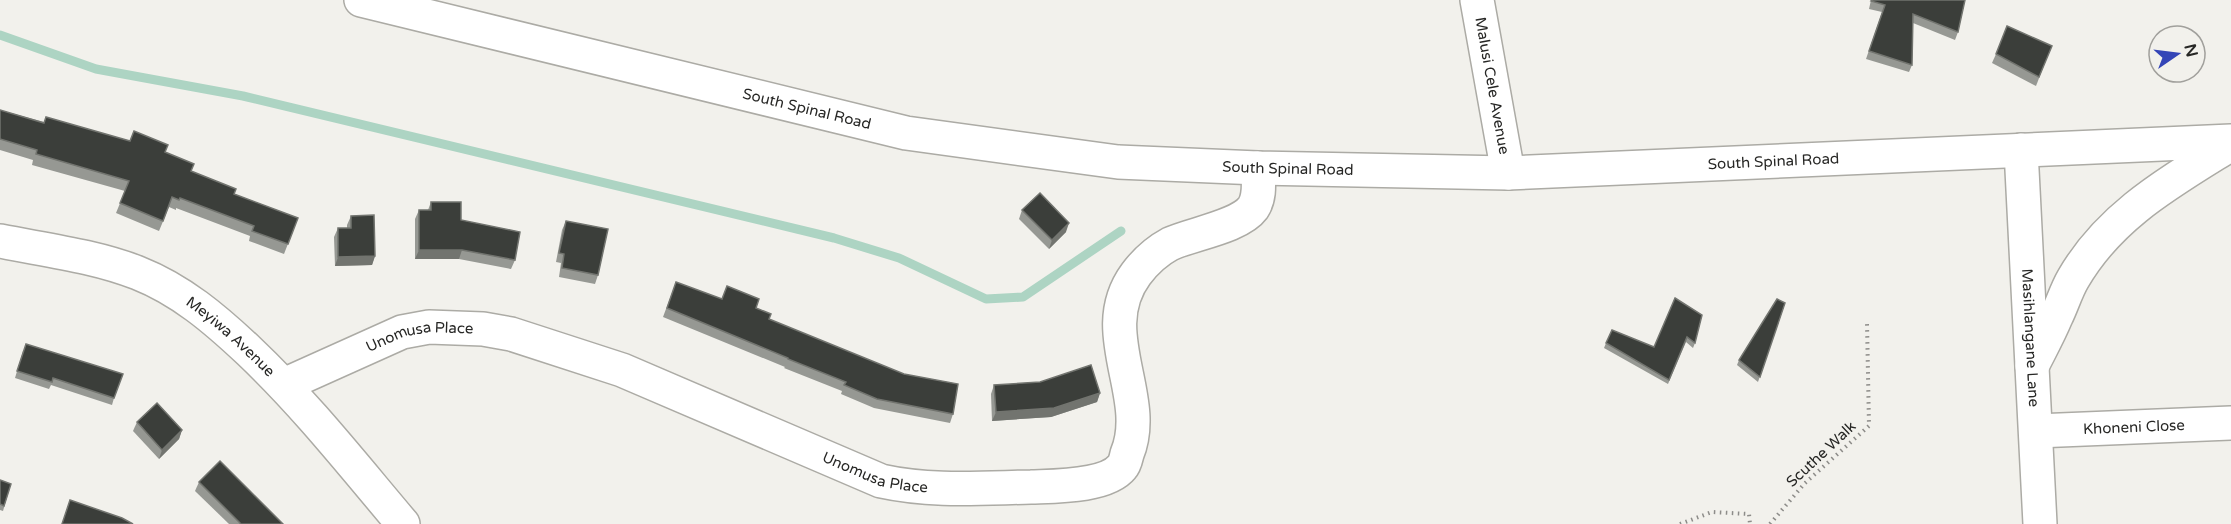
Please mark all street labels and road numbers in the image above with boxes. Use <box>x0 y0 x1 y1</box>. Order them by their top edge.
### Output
street label: Malusi Cele Avenue <box>1471 16 1513 156</box>
street label: South Spinal Road <box>741 84 873 133</box>
street label: South Spinal Road <box>1707 149 1840 173</box>
street label: South Spinal Road <box>1222 157 1354 179</box>
street label: Masihlangane Lane <box>2018 268 2043 407</box>
street label: Meyiwa Avenue <box>183 293 279 380</box>
street label: Unomusa Place <box>363 318 474 356</box>
street label: Khoneni Close <box>2083 416 2185 438</box>
street label: Scuthe Walk <box>1782 417 1860 491</box>
street label: Unomusa Place <box>820 448 929 496</box>

